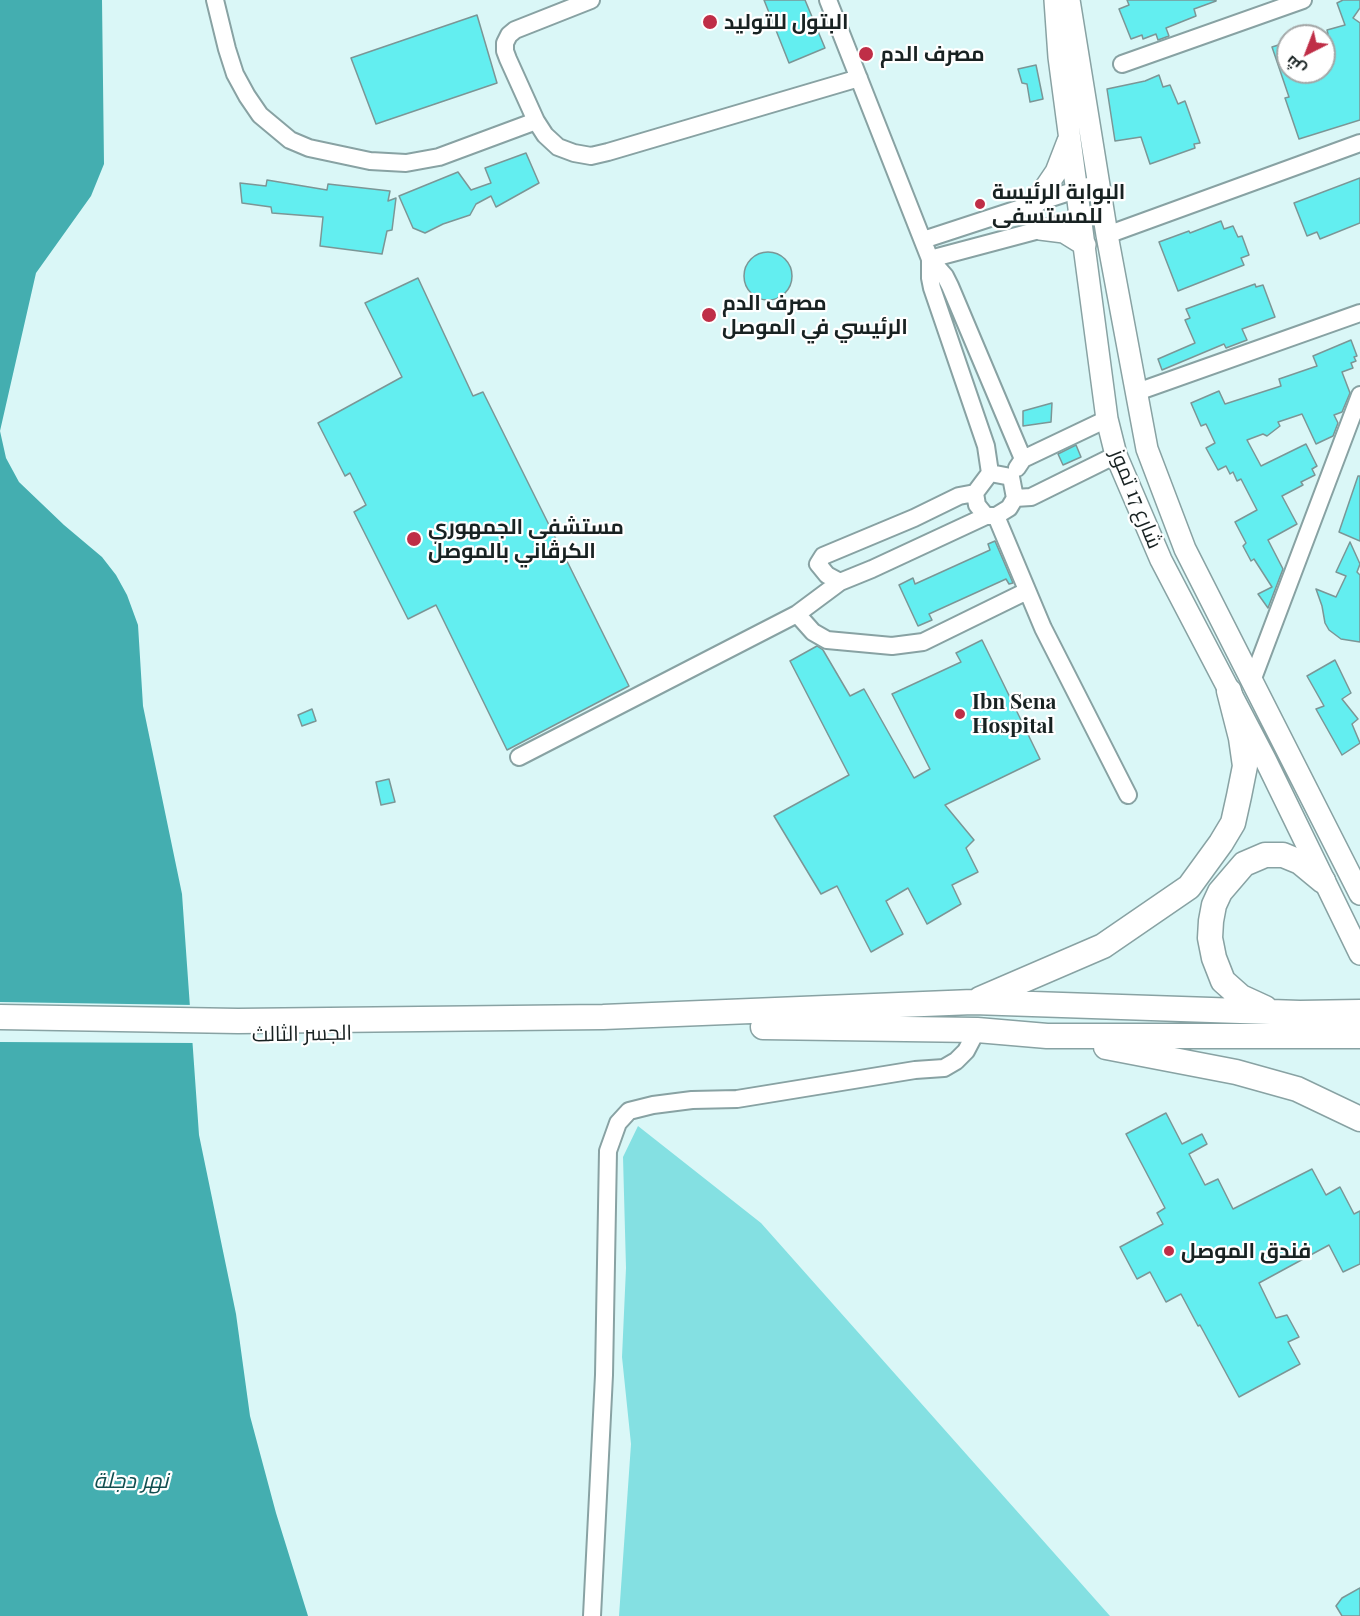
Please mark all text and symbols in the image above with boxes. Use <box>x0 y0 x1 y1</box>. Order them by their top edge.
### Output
place label: البتول للتوليد <box>724 9 849 35</box>
marker: البتول للتوليد <box>701 13 719 31</box>
north arrow <box>1276 24 1336 84</box>
place label: مصرف الدم <box>880 41 985 67</box>
marker: مصرف الدم <box>857 45 875 63</box>
text: ش <box>1280 52 1310 81</box>
place label: البوابة الرئيسة للمستسفى <box>992 179 1125 229</box>
marker: البوابة الرئيسة للمستسفى <box>973 197 987 211</box>
place label: مصرف الدم الرئيسي في الموصل <box>722 290 908 340</box>
marker: مصرف الدم الرئيسي في الموصل <box>700 306 718 324</box>
street label: شارع 17 تموز <box>1105 446 1167 552</box>
place label: مستشفى الجمهوري الكرڤاني بالموصل <box>428 514 624 564</box>
marker: مستشفى الجمهوري الكرڤاني بالموصل <box>405 530 423 548</box>
place label: Ibn Sena Hospital <box>972 689 1056 739</box>
marker: Ibn Sena Hospital <box>953 707 967 721</box>
street label: الجسر الثالث <box>252 1021 352 1047</box>
place label: فندق الموصل <box>1181 1238 1311 1264</box>
marker: فندق الموصل <box>1162 1244 1176 1258</box>
water label: نهر دجلة <box>94 1468 168 1494</box>

